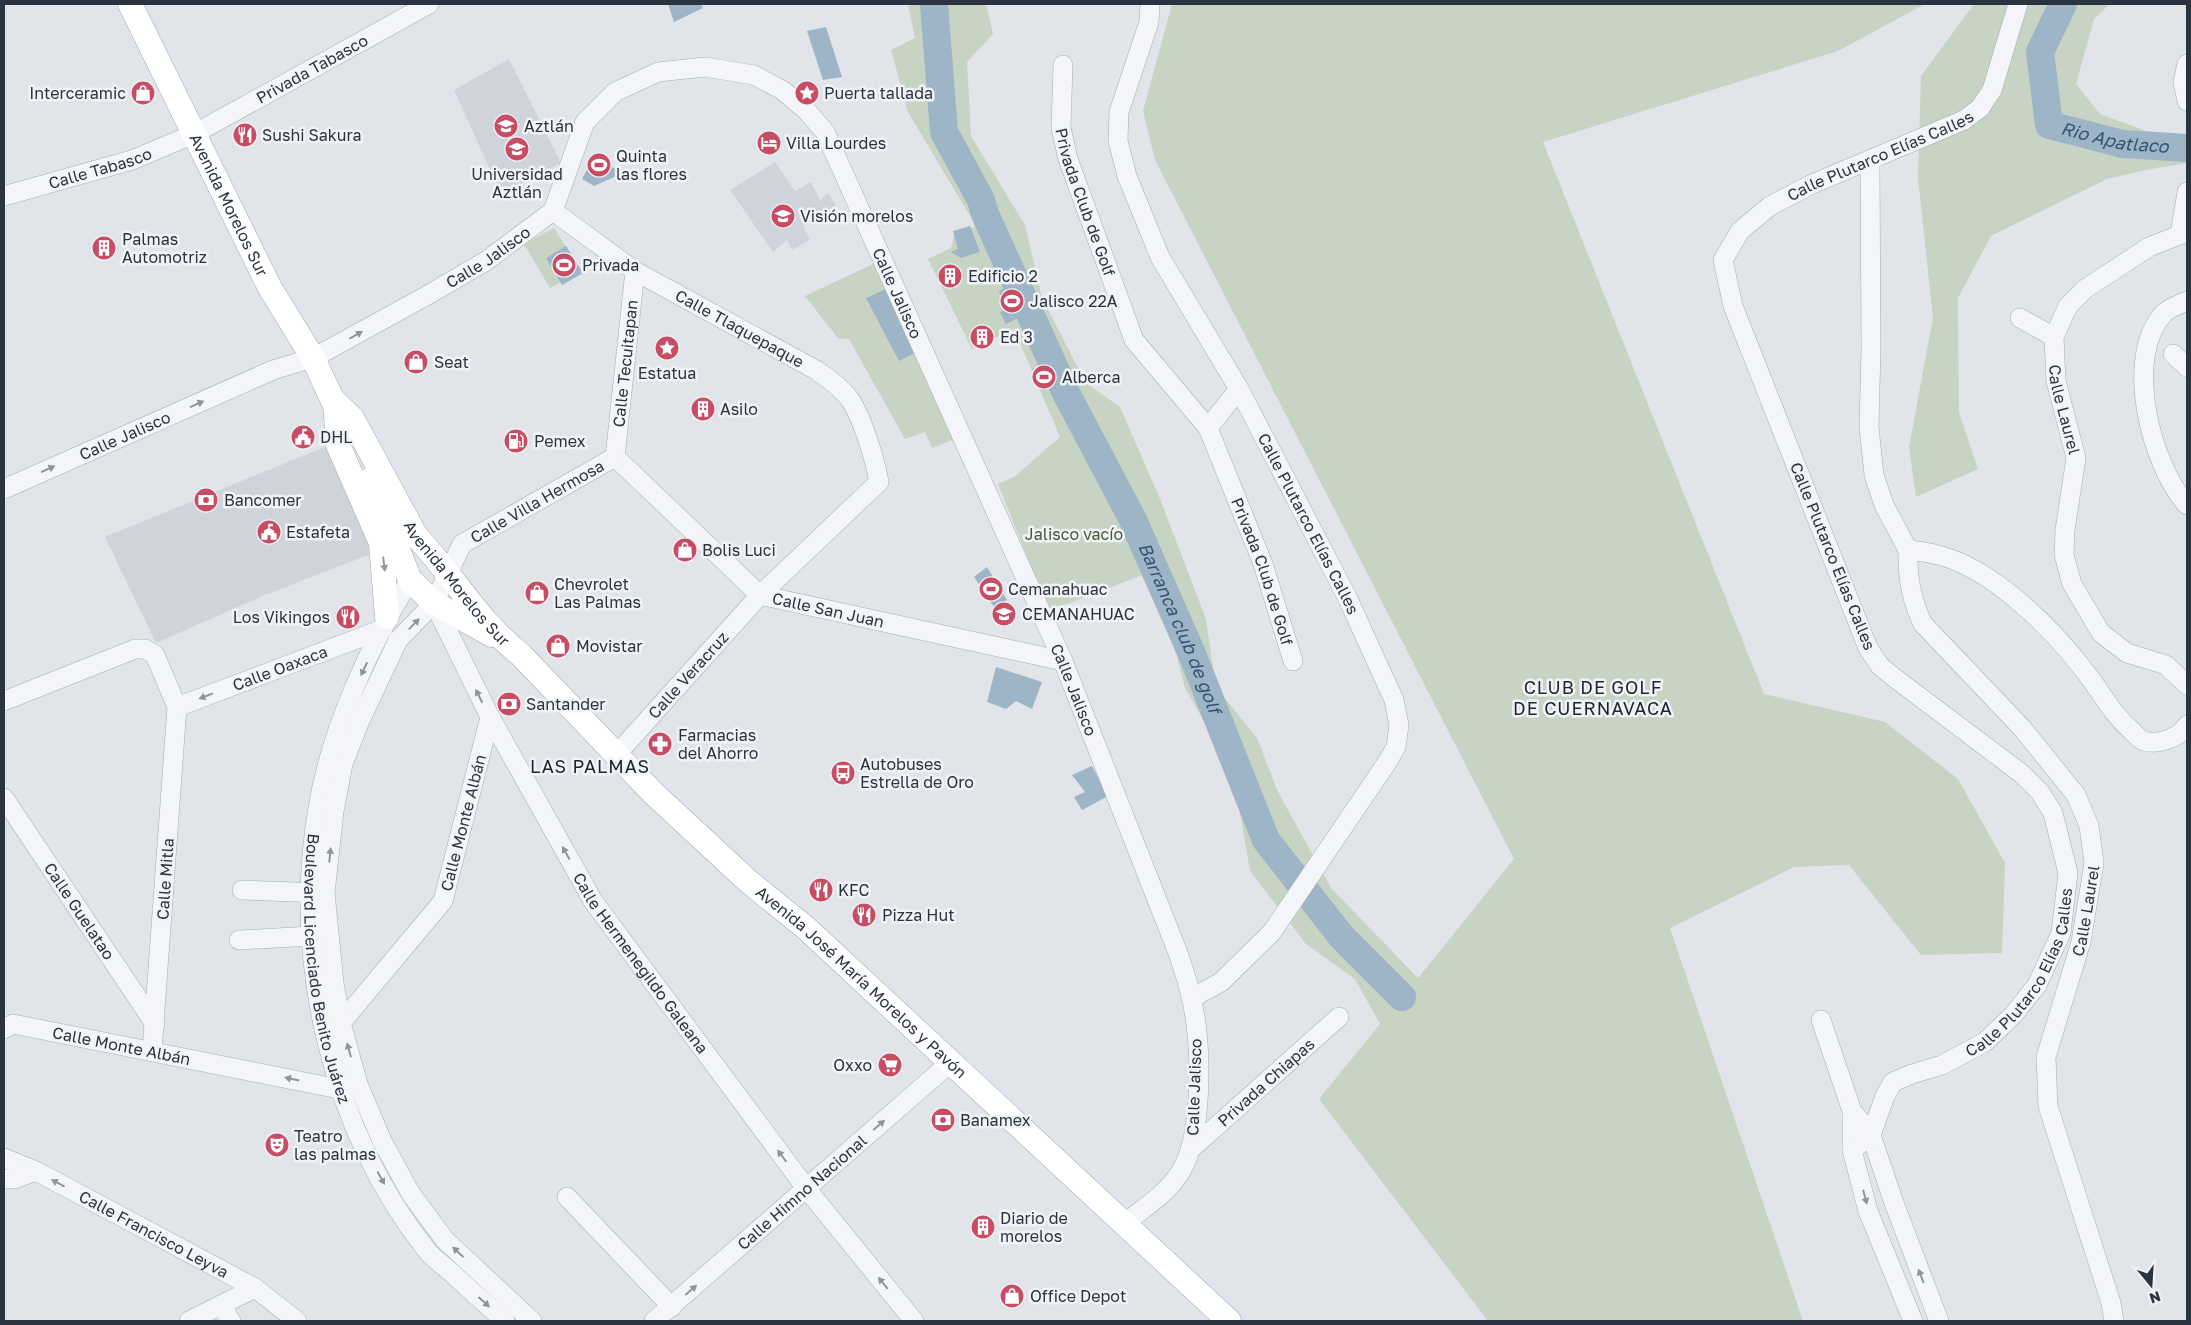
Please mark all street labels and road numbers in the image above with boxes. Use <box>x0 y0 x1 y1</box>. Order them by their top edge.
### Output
street label: Privada Tabasco <box>253 30 371 108</box>
street label: Calle Plutarco Elías Calles <box>1784 106 1977 205</box>
street label: Privada Club de Golf <box>1051 126 1120 279</box>
street label: Avenida Morelos Sur <box>185 130 273 280</box>
street label: Calle Tabasco <box>46 143 155 193</box>
street label: Calle Jalisco <box>442 222 534 292</box>
street label: Calle Jalisco <box>868 245 927 342</box>
street label: Calle Tlaquepaque <box>672 285 808 372</box>
street label: Calle Tecuitapan <box>608 299 642 428</box>
street label: Calle Laurel <box>2045 364 2085 457</box>
street label: Calle Jalisco <box>76 407 173 464</box>
street label: Calle Plutarco Elías Calles <box>1254 430 1364 617</box>
street label: Calle Villa Hermosa <box>467 455 607 547</box>
street label: Calle Plutarco Elías Calles <box>1786 459 1880 653</box>
street label: Privada Club de Golf <box>1227 494 1298 648</box>
street label: Avenida Morelos Sur <box>400 517 514 650</box>
street label: Calle San Juan <box>770 588 886 632</box>
street label: Calle Veracruz <box>644 627 732 723</box>
street label: Calle Jalisco <box>1046 640 1101 739</box>
street label: Calle Oaxaca <box>230 641 330 695</box>
street label: Calle Monte Albán <box>436 752 490 893</box>
street label: Boulevard Licenciado Benito Juárez <box>300 832 355 1106</box>
street label: Calle Mitla <box>152 837 178 921</box>
street label: Calle Guelatao <box>40 859 119 963</box>
street label: Calle Laurel <box>2067 864 2103 959</box>
street label: Calle Hermenegildo Galeana <box>569 869 713 1058</box>
street label: Avenida José María Morelos y Pavón <box>752 882 971 1082</box>
street label: Calle Plutarco Elías Calles <box>1962 887 2076 1061</box>
street label: Calle Monte Albán <box>51 1022 192 1069</box>
street label: Privada Chiapas <box>1213 1034 1318 1130</box>
street label: Calle Jalisco <box>1182 1038 1206 1136</box>
street label: Calle Himno Nacional <box>733 1130 871 1254</box>
street label: Calle Francisco Leyva <box>76 1186 232 1282</box>

